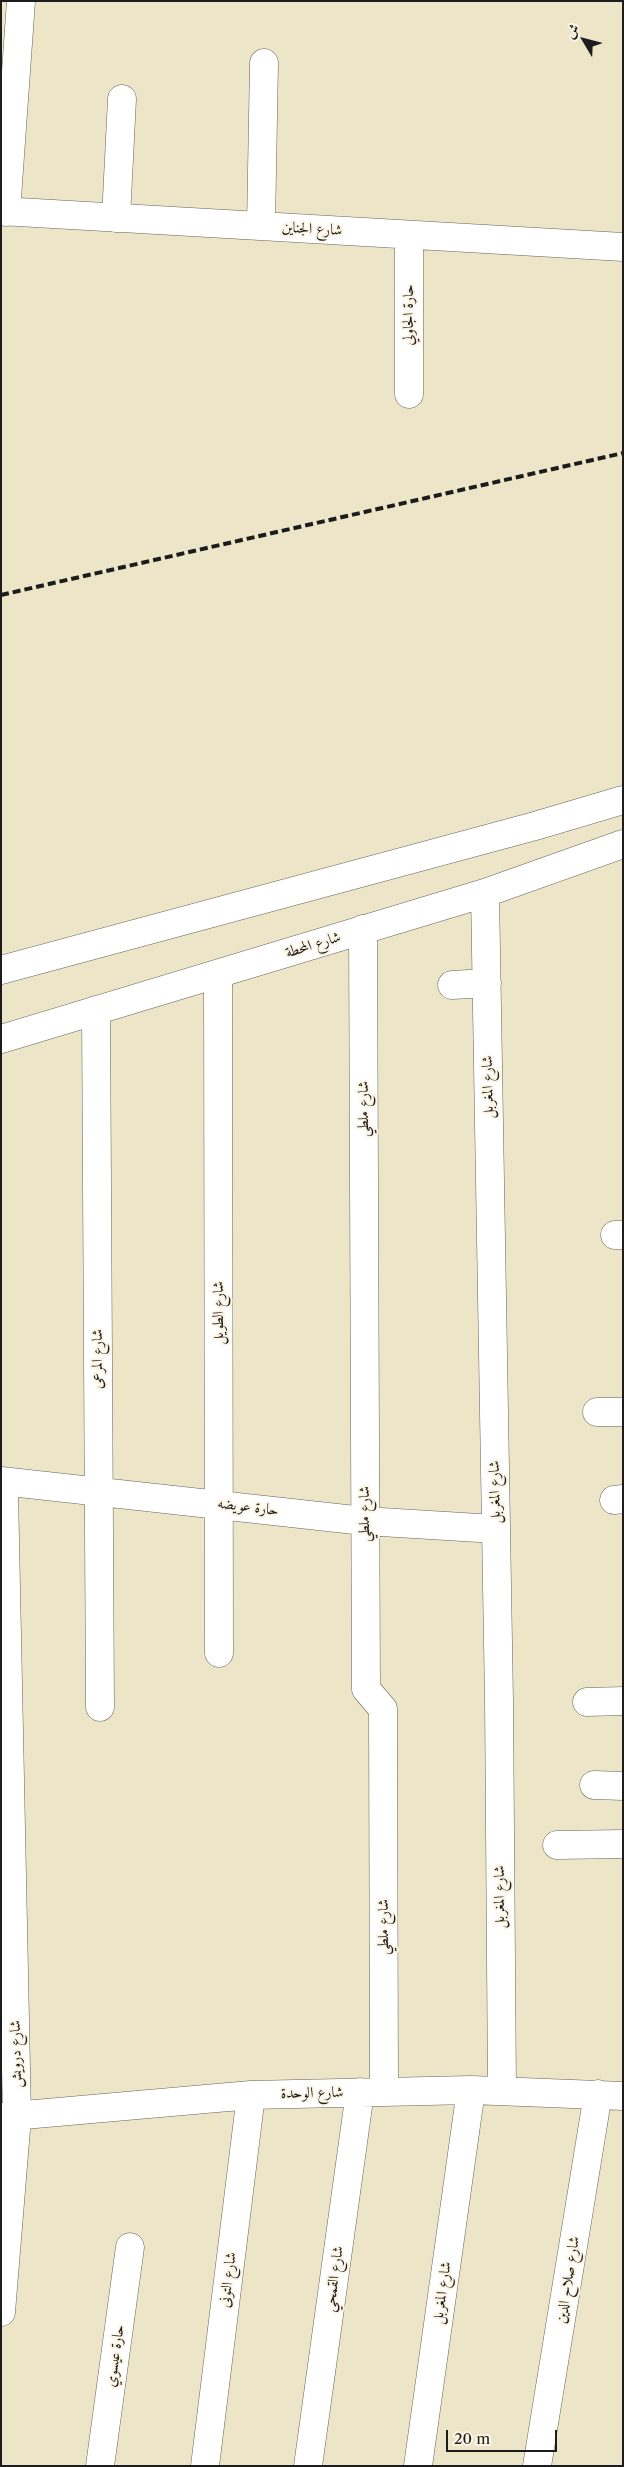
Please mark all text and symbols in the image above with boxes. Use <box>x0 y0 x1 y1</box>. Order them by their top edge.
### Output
north arrow <box>559 15 609 65</box>
text: ش <box>561 20 583 42</box>
street label: شارع الجناين <box>281 218 343 240</box>
street label: حارة الجاولي <box>400 285 418 345</box>
street label: شارع المحطة <box>283 928 343 962</box>
street label: شارع المغربل <box>478 1055 498 1119</box>
street label: شارع ملطي <box>355 1081 373 1137</box>
street label: شارع الطويل <box>210 1281 228 1345</box>
street label: شارع المرعى <box>89 1329 107 1389</box>
street label: شارع المغربل <box>485 1460 505 1524</box>
street label: شارع ملطي <box>356 1486 374 1542</box>
street label: حارة عويضه <box>216 1494 280 1520</box>
street label: شارع المغربل <box>491 1865 509 1929</box>
street label: شارع ملطي <box>375 1899 393 1955</box>
street label: شارع درويش <box>6 2020 26 2088</box>
street label: شارع الوحدة <box>280 2083 344 2103</box>
street label: شارع صلاح الدين <box>552 2235 584 2325</box>
street label: شارع القمحي <box>320 2245 348 2313</box>
street label: شارع التونى <box>216 2251 240 2309</box>
street label: شارع المغربل <box>429 2261 455 2325</box>
street label: حارة عيسوي <box>102 2324 128 2388</box>
scale bar <box>449 2420 560 2452</box>
text: 20 m <box>454 2429 490 2448</box>

